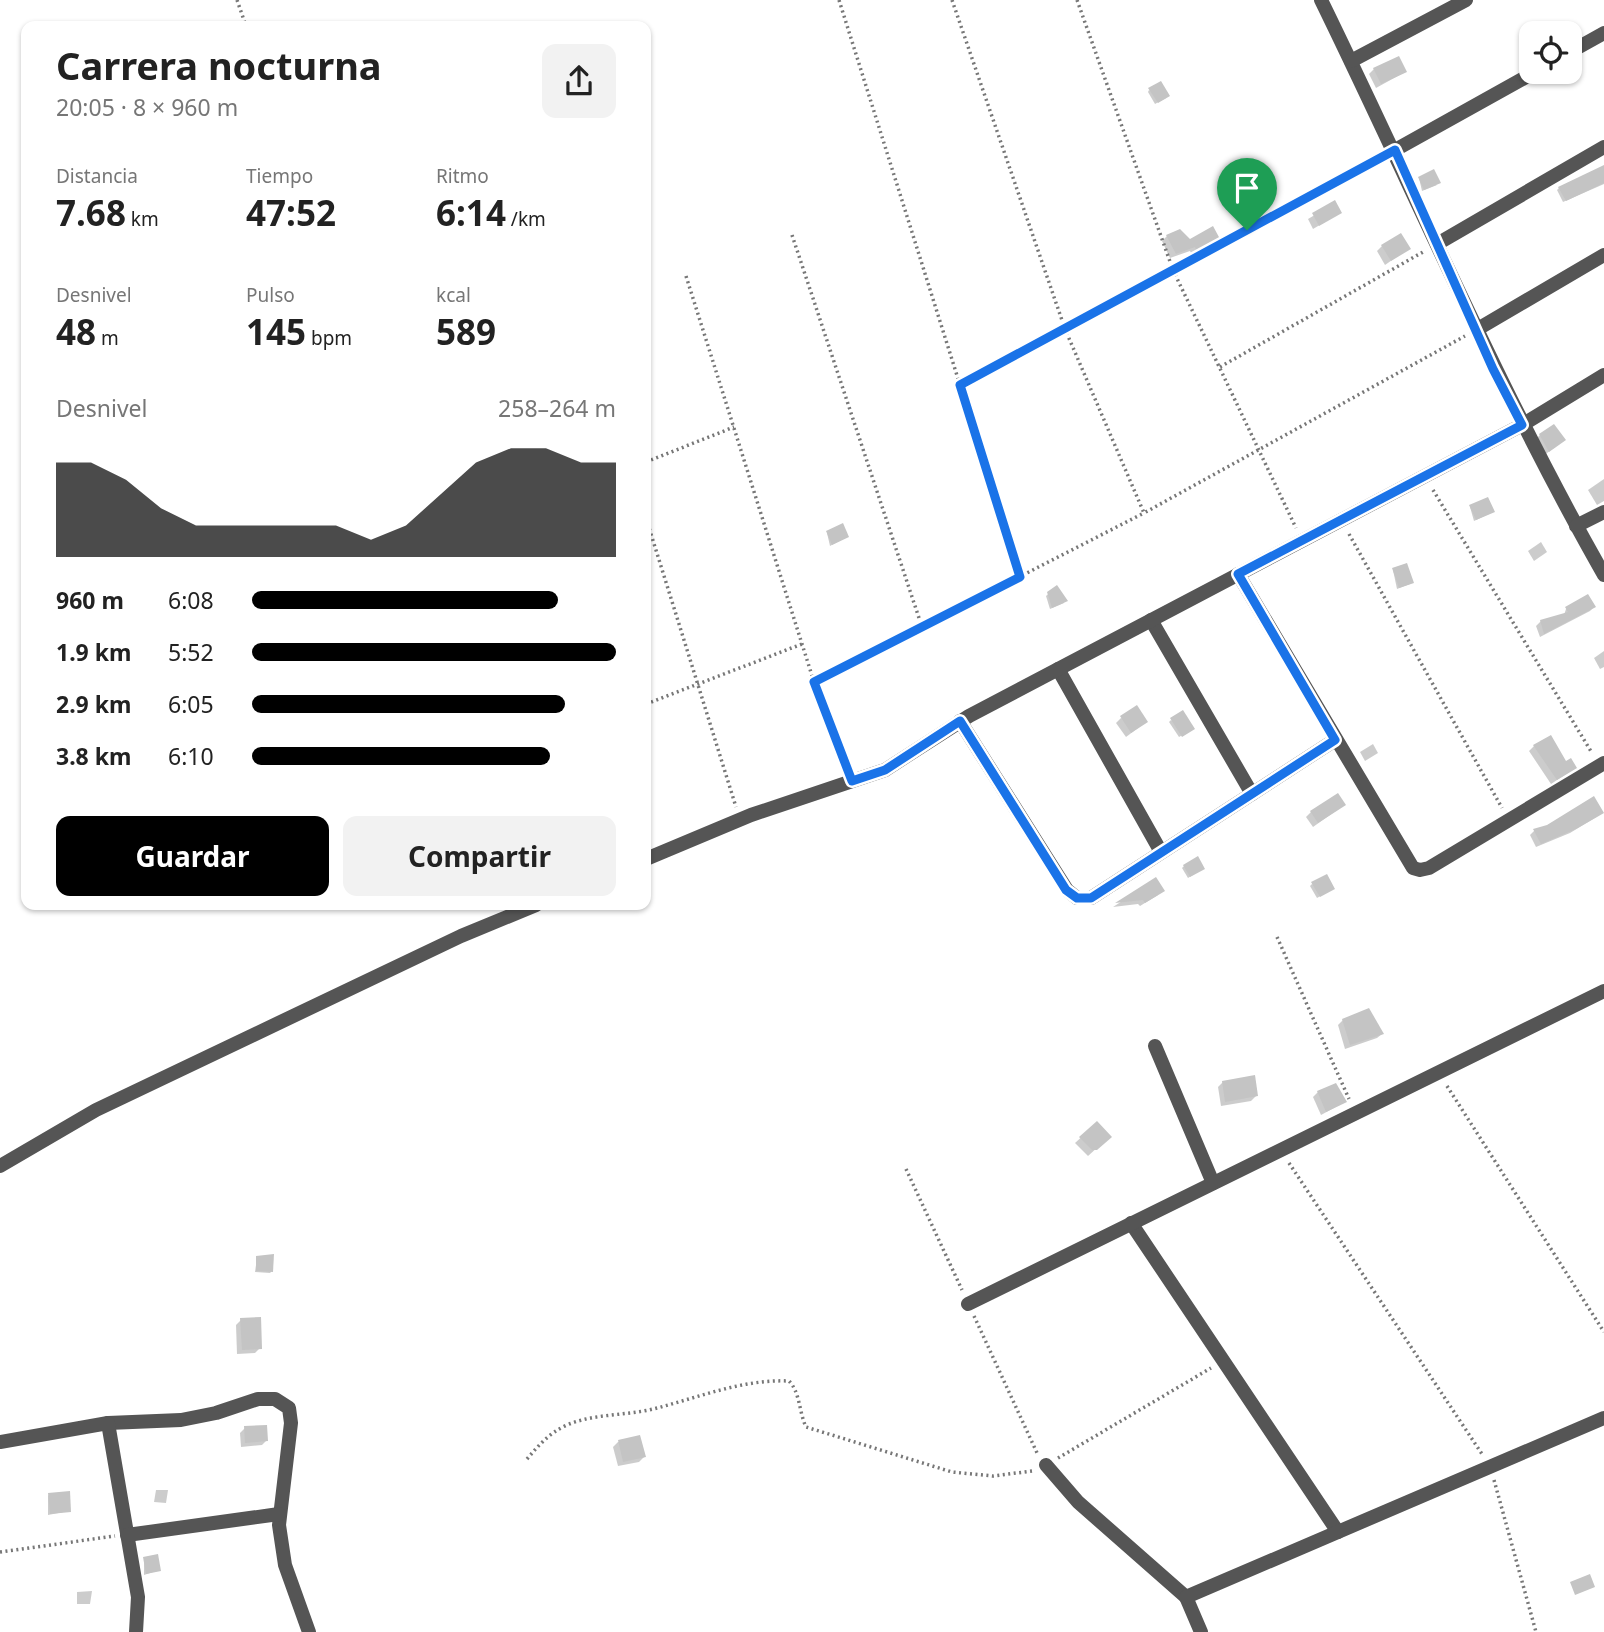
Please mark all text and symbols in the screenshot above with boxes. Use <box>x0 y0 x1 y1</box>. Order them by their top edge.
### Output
map controls <box>1519 21 1582 84</box>
button: locate <box>1519 21 1582 84</box>
text: Carrera nocturna <box>56 39 382 91</box>
button: share <box>542 44 616 118</box>
text: 20:05 · 8 × 960 m <box>56 91 238 123</box>
pin <box>1217 158 1277 230</box>
text: Distancia <box>56 163 138 189</box>
text: Tiempo <box>246 163 313 189</box>
text: Ritmo <box>436 163 489 189</box>
icon: arrive <box>1228 169 1266 207</box>
text: 7.68 <box>56 189 126 236</box>
text: 47:52 <box>246 189 336 236</box>
text: 6:14 <box>436 189 506 236</box>
text: km <box>126 206 159 232</box>
text: /km <box>506 206 546 232</box>
text: Desnivel <box>56 282 132 308</box>
text: Pulso <box>246 282 295 308</box>
text: kcal <box>436 282 471 308</box>
text: 48 <box>56 308 96 355</box>
text: 145 <box>246 308 306 355</box>
text: 589 <box>436 308 496 355</box>
text: m <box>96 325 119 351</box>
text: bpm <box>306 325 352 351</box>
text: Desnivel <box>56 392 148 424</box>
text: 258–264 m <box>498 392 616 424</box>
text: 960 m <box>56 584 124 616</box>
text: 6:08 <box>168 584 214 616</box>
text: 1.9 km <box>56 636 131 668</box>
text: 5:52 <box>168 636 214 668</box>
text: 2.9 km <box>56 688 131 720</box>
text: 6:05 <box>168 688 214 720</box>
text: 3.8 km <box>56 740 131 772</box>
text: 6:10 <box>168 740 214 772</box>
button: Guardar <box>56 816 329 896</box>
button: Compartir <box>343 816 616 896</box>

